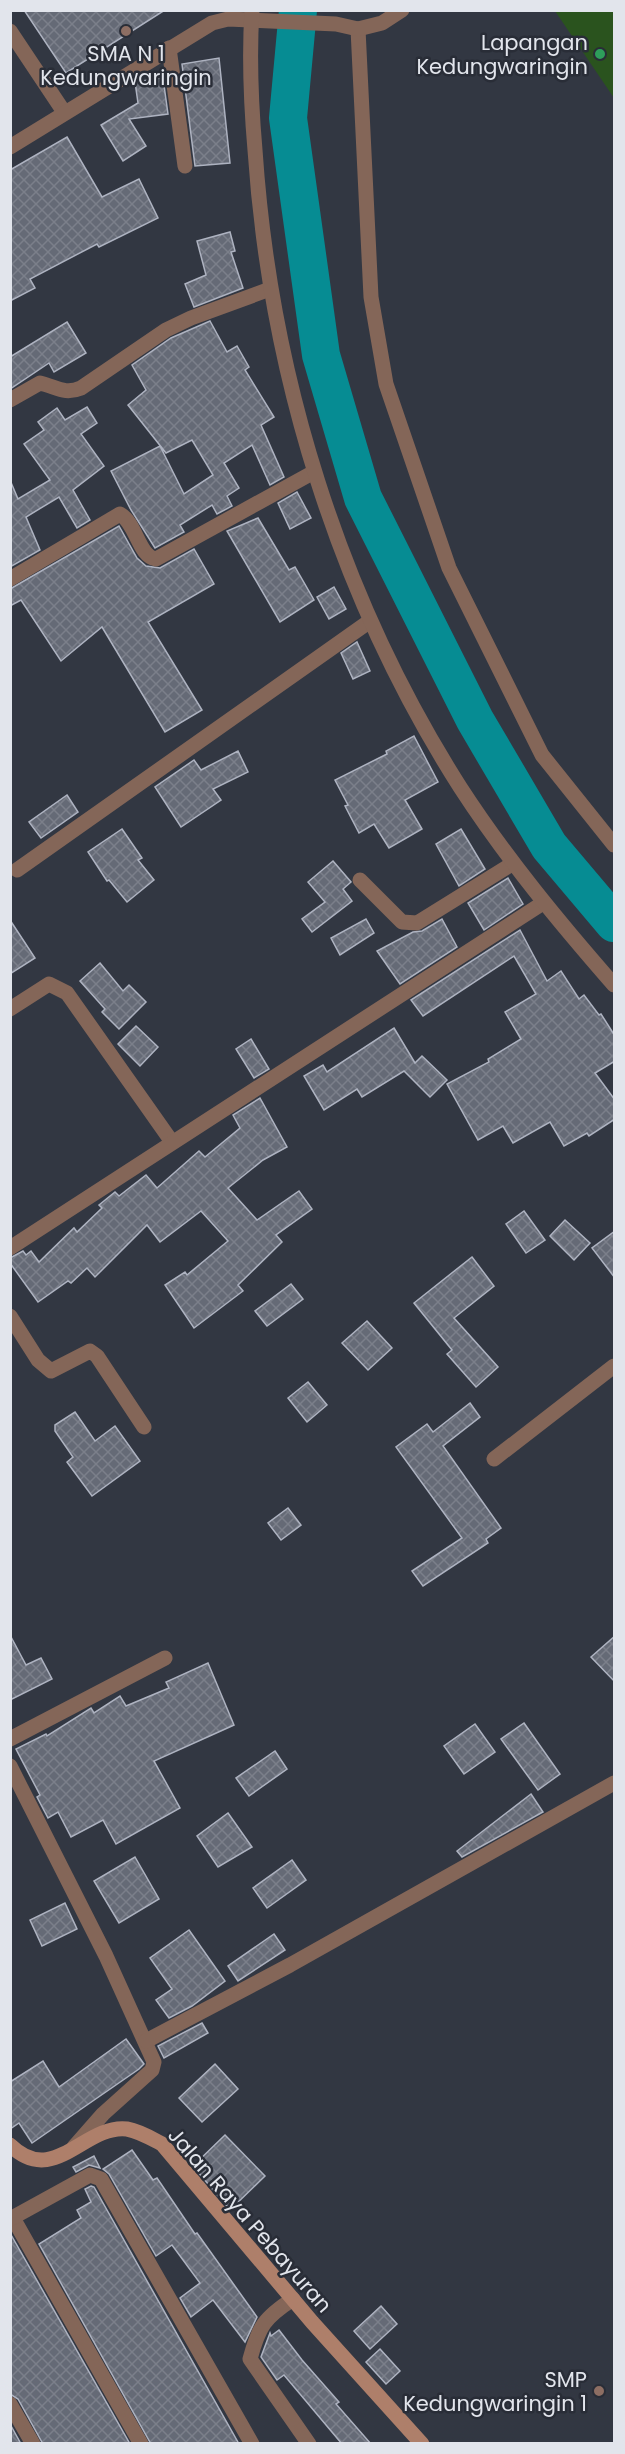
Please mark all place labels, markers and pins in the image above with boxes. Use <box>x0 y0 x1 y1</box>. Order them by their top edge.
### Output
marker: SMA N 1 Kedungwaringin <box>119 24 133 38</box>
place label: Lapangan Kedungwaringin <box>416 28 588 81</box>
place label: SMA N 1 Kedungwaringin <box>40 39 212 92</box>
marker: Lapangan Kedungwaringin <box>593 47 607 61</box>
place label: SMP Kedungwaringin 1 <box>403 2365 587 2418</box>
marker: SMP Kedungwaringin 1 <box>592 2384 606 2398</box>

